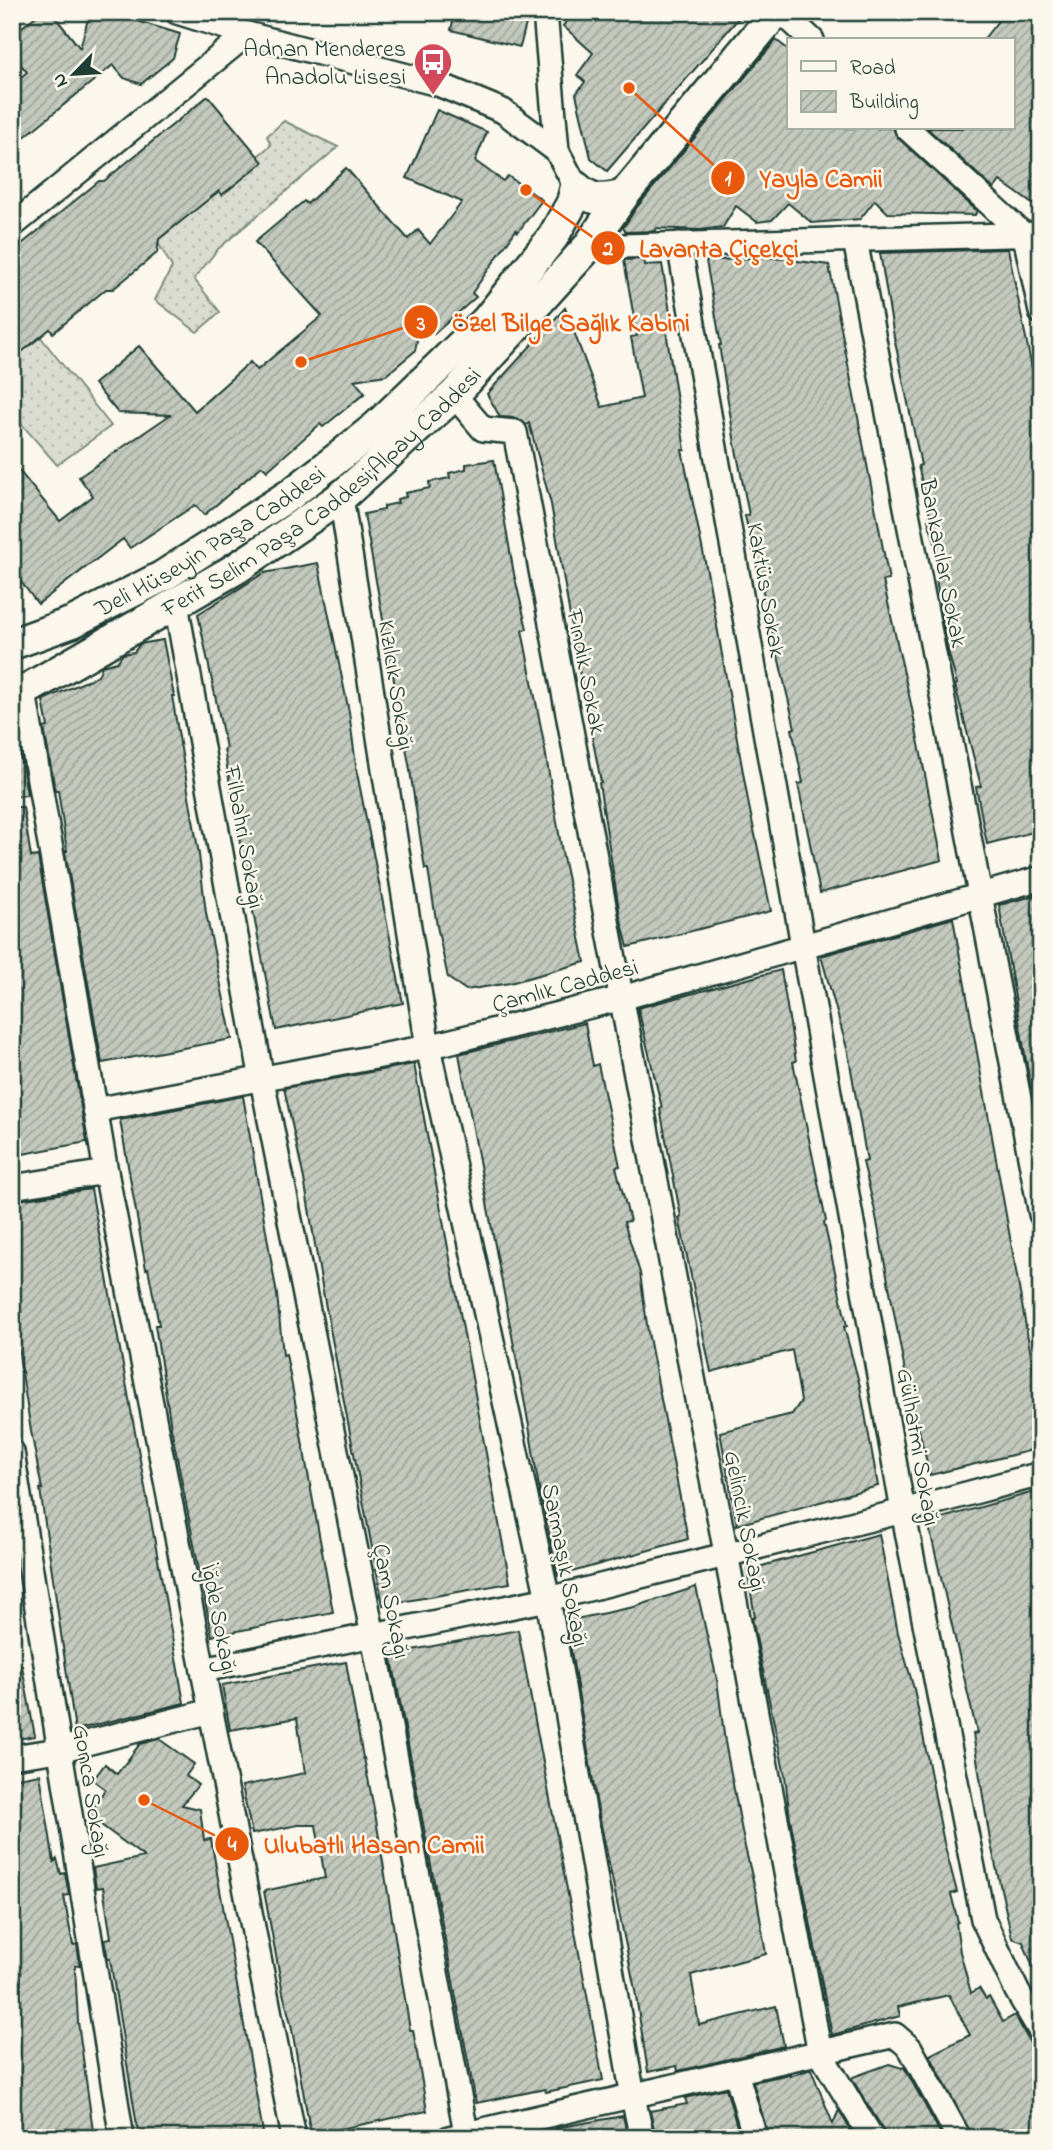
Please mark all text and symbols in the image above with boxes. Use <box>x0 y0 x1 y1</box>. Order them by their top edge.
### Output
place label: Adnan Menderes Anadolu Lisesi <box>243 33 406 96</box>
north arrow <box>38 38 108 108</box>
legend <box>787 38 1014 130</box>
bus stop icon: Adnan Menderes Anadolu Lisesi <box>412 41 454 96</box>
text: Road <box>850 54 896 84</box>
text: N <box>46 68 76 92</box>
text: Building <box>849 88 919 120</box>
callout: Yayla Camii <box>710 154 896 201</box>
text: Yayla Camii <box>758 162 883 200</box>
text: 1 <box>725 165 732 195</box>
callout: Lavanta Çiçekçi <box>590 224 813 271</box>
text: Lavanta Çiçekçi <box>639 232 799 270</box>
text: 2 <box>602 235 614 265</box>
callout: Özel Bilge Sağlık Kabini <box>403 299 704 346</box>
text: Özel Bilge Sağlık Kabini <box>452 306 690 345</box>
text: 3 <box>416 310 426 340</box>
street label: Ferit Selim Paşa Caddesi;Alpay Caddesi <box>155 360 491 628</box>
street label: Deli Hüseyin Paşa Caddesi <box>89 458 334 628</box>
street label: Bankacılar Sokak <box>908 475 975 651</box>
street label: Kaktüs Sokak <box>735 520 794 661</box>
street label: Fındık Sokak <box>555 606 614 739</box>
street label: Kızılcık Sokağı <box>367 618 422 753</box>
street label: Filbahri Sokağı <box>213 762 272 912</box>
street label: Çamlık Caddesi <box>489 951 643 1024</box>
street label: Gülhatmi Sokağı <box>885 1366 948 1529</box>
street label: Gelincik Sokağı <box>713 1448 774 1595</box>
street label: Sarmaşık Sokağı <box>531 1481 597 1650</box>
street label: Çam Sokağı <box>361 1541 418 1662</box>
street label: İğde Sokağı <box>190 1561 245 1678</box>
street label: Gonca Sokağı <box>62 1722 117 1861</box>
callout: Ulubatlı Hasan Camii <box>214 1820 498 1867</box>
text: Ulubatlı Hasan Camii <box>263 1828 485 1866</box>
text: 4 <box>228 1831 237 1861</box>

